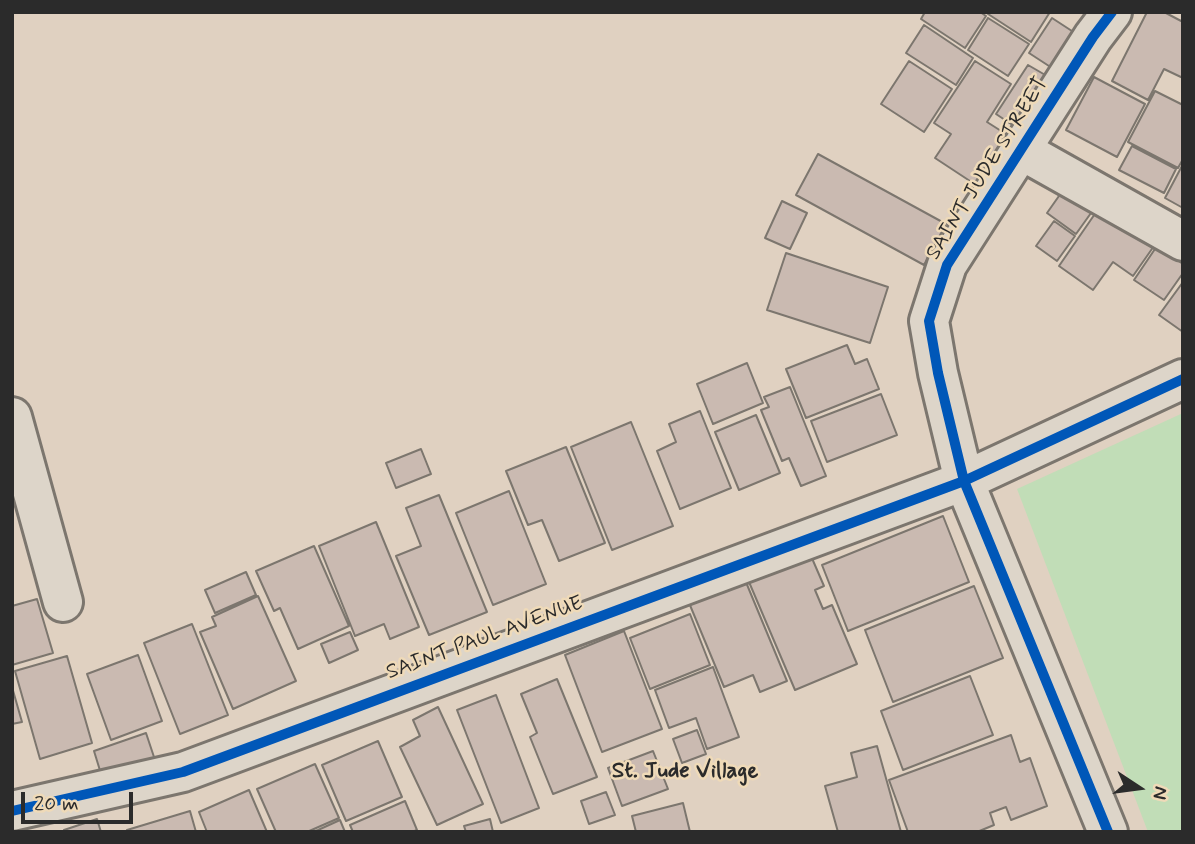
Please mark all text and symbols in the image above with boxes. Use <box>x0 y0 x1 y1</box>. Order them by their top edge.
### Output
street label: SAINT JUDE STREET <box>921 73 1055 265</box>
street label: SAINT PAUL AVENUE <box>383 592 587 686</box>
north arrow <box>1104 753 1174 823</box>
district label: St. Jude Village <box>612 758 758 786</box>
scale bar <box>24 778 136 822</box>
text: N <box>1146 784 1174 802</box>
text: 20 m <box>34 790 79 818</box>

